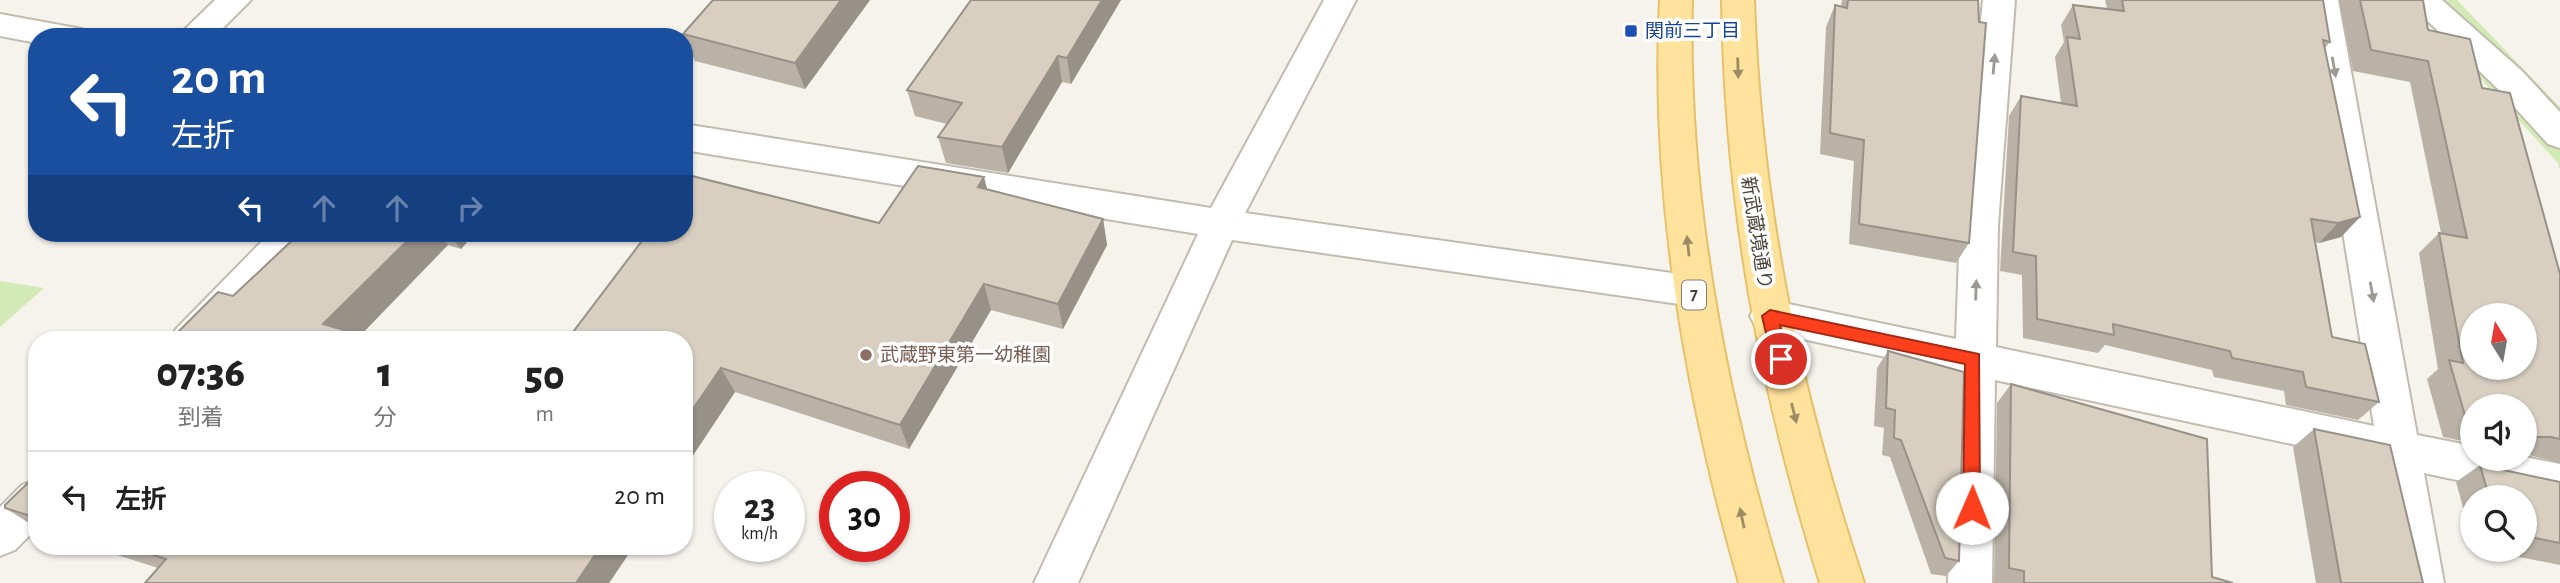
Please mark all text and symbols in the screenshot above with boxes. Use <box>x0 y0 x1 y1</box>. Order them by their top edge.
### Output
place label: 関前三丁目 <box>1645 20 1740 41</box>
marker: 関前三丁目 <box>1623 23 1639 39</box>
one-way arrow <box>1989 52 2000 74</box>
text: 20 m <box>171 54 267 103</box>
icon: left <box>56 56 147 147</box>
one-way arrow <box>2329 56 2340 78</box>
one-way arrow <box>1733 57 1744 79</box>
text: 左折 <box>171 120 235 152</box>
street label: 新武蔵境通り <box>1738 175 1776 291</box>
icon: left <box>232 189 270 227</box>
icon: ahead <box>305 189 343 227</box>
icon: ahead <box>378 189 416 227</box>
icon: right <box>451 189 489 227</box>
one-way arrow <box>1683 235 1694 257</box>
one-way arrow <box>1971 279 1982 301</box>
road number: 7 <box>1682 281 1706 310</box>
one-way arrow <box>2367 281 2378 303</box>
north arrow <box>2460 303 2538 380</box>
map controls <box>2460 303 2537 562</box>
pin <box>1751 329 1811 389</box>
icon: arrive <box>1762 340 1800 378</box>
place label: 武蔵野東第一幼稚園 <box>880 345 1051 365</box>
marker: 武蔵野東第一幼稚園 <box>858 347 874 363</box>
text: 07:36 <box>156 352 245 394</box>
text: 1 <box>377 352 393 394</box>
text: 50 <box>525 355 565 397</box>
button: sound <box>2460 394 2537 471</box>
one-way arrow <box>1789 402 1800 424</box>
text: m <box>535 403 554 426</box>
text: 到着 <box>178 407 224 430</box>
text: 分 <box>373 407 396 430</box>
speed limit sign: 30 <box>819 471 910 562</box>
position arrow <box>1935 471 2009 545</box>
icon: left <box>56 478 94 516</box>
text: 20 m <box>614 483 665 509</box>
button: search <box>2460 485 2537 562</box>
text: 左折 <box>115 487 167 513</box>
text: 23 <box>744 490 775 525</box>
one-way arrow <box>1736 507 1747 529</box>
text: km/h <box>741 525 778 543</box>

